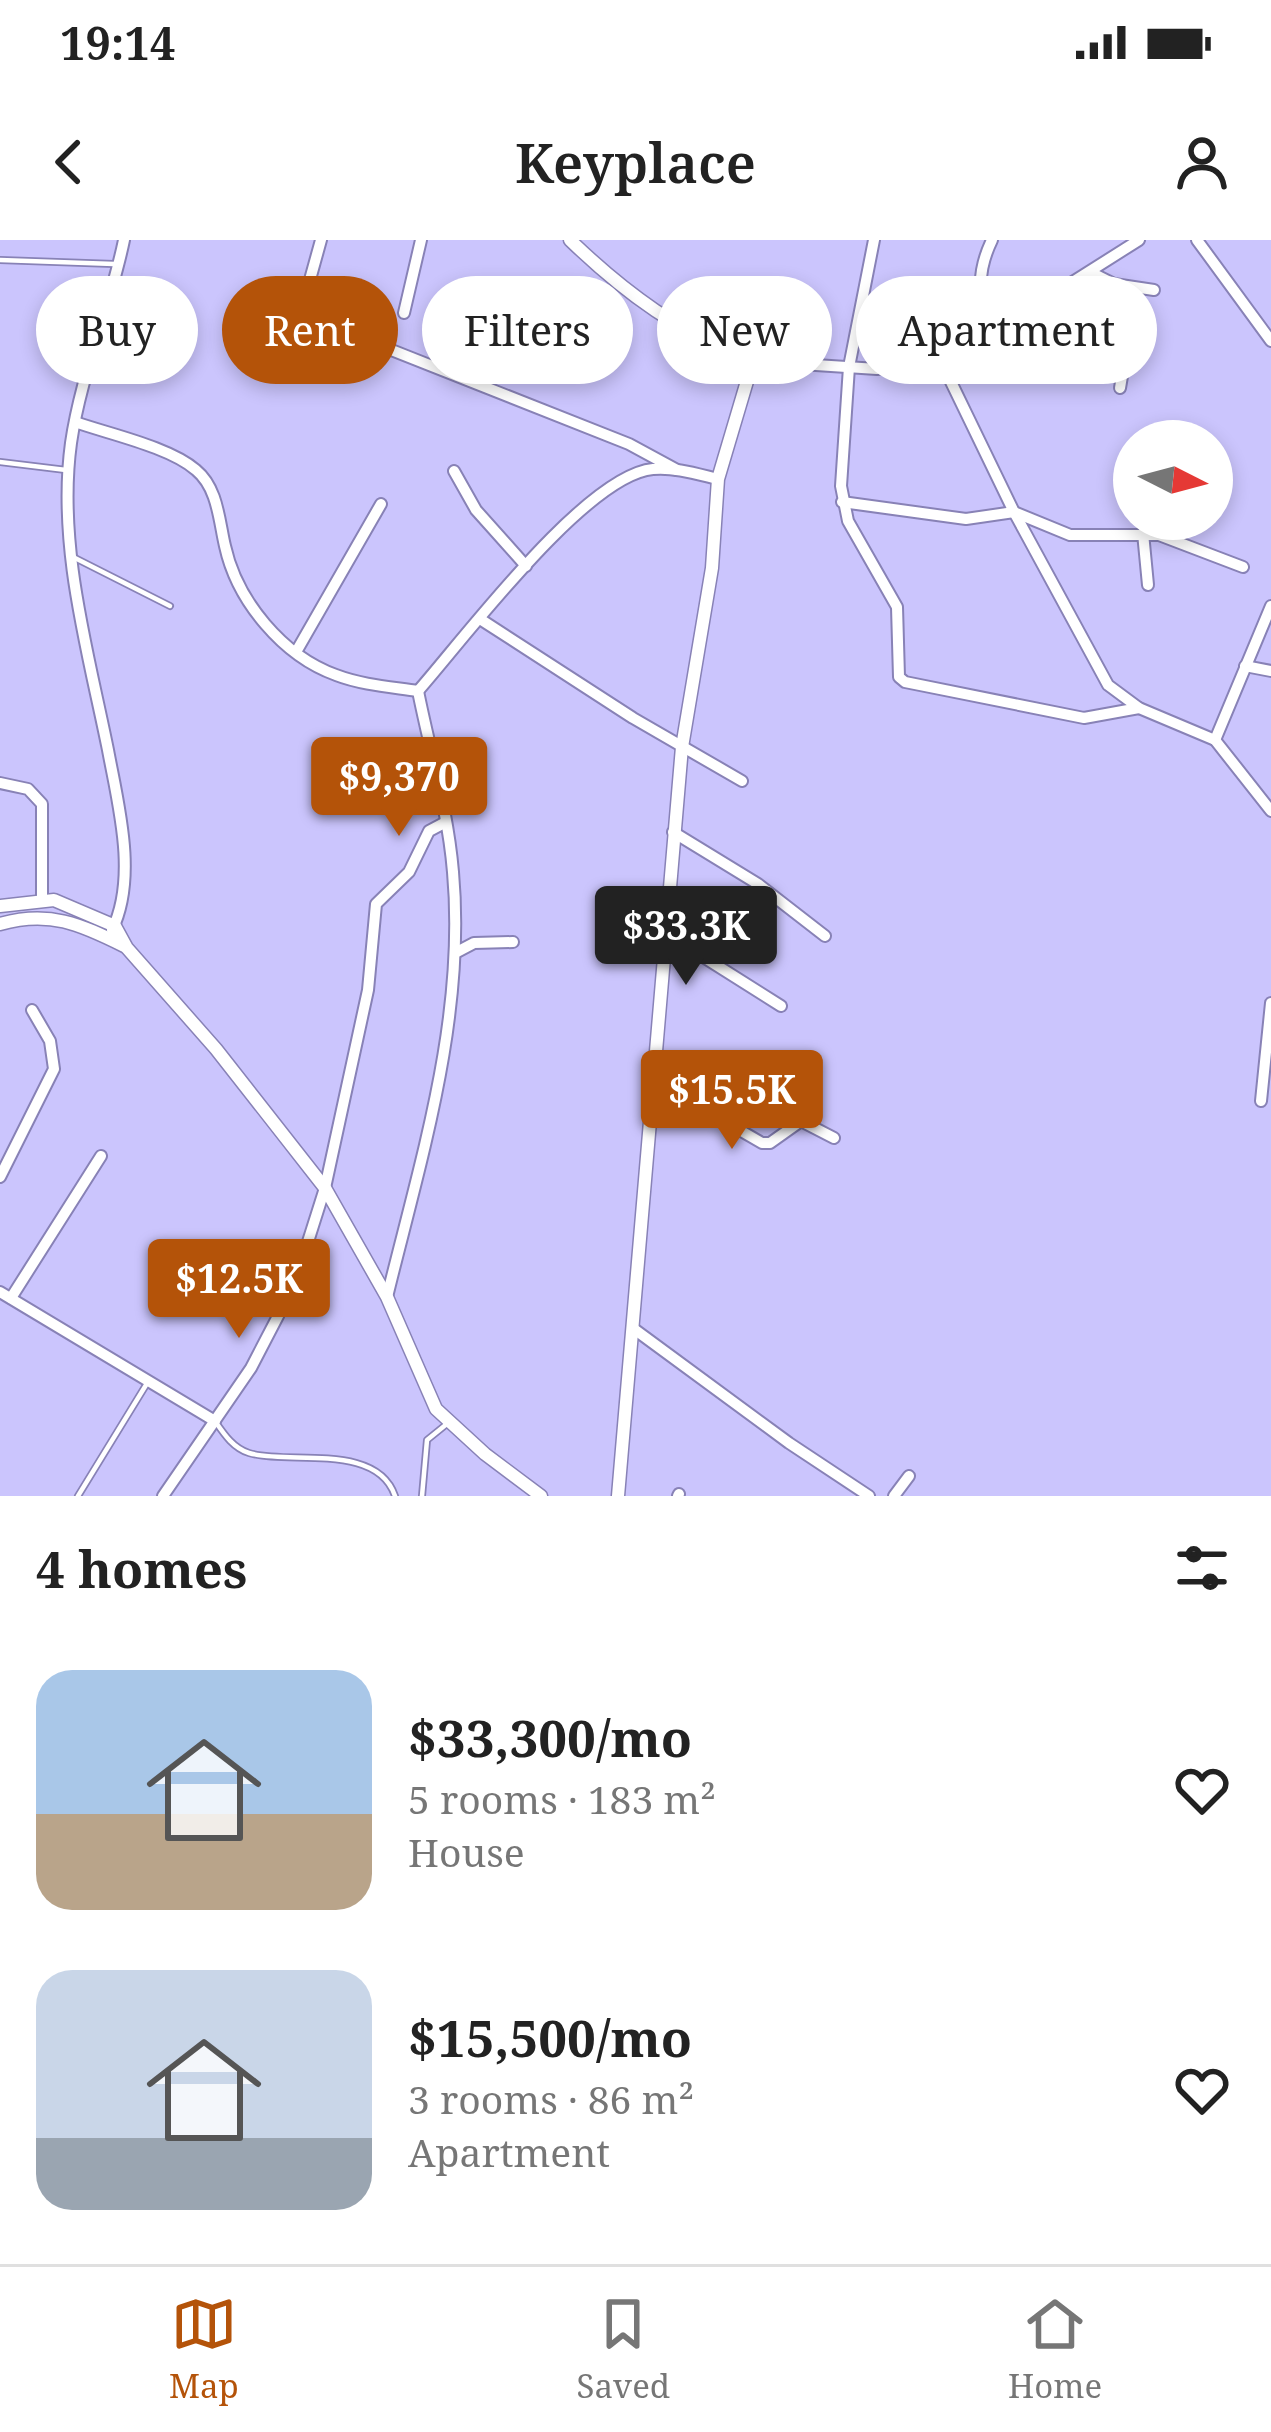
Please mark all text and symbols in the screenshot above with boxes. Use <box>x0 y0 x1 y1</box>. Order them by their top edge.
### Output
text: 19:14 <box>60 12 175 73</box>
text: Keyplace <box>515 125 756 199</box>
icon: back <box>36 129 102 195</box>
icon: person <box>1169 129 1235 195</box>
chip: Buy <box>36 276 198 384</box>
chip: Rent <box>222 276 398 384</box>
chip: Filters <box>422 276 633 384</box>
chip: New <box>657 276 832 384</box>
chip: Apartment <box>856 276 1157 384</box>
north arrow <box>1113 420 1233 540</box>
map controls <box>1113 420 1233 540</box>
pin: $9,370 <box>301 737 497 839</box>
text: $9,370 <box>338 749 460 802</box>
pin: $33.3K <box>588 886 784 988</box>
text: $33.3K <box>622 898 750 951</box>
pin: $15.5K <box>634 1050 830 1152</box>
text: $15.5K <box>668 1062 796 1115</box>
pin: $12.5K <box>141 1239 337 1341</box>
text: $12.5K <box>175 1251 303 1304</box>
text: 4 homes <box>36 1533 247 1603</box>
icon: filters <box>1169 1535 1235 1601</box>
text: $33,300/mo <box>408 1702 692 1772</box>
icon: home <box>132 1718 276 1862</box>
icon: heart <box>1169 1757 1235 1823</box>
text: 5 rooms · 183 m² <box>408 1772 716 1825</box>
text: House <box>408 1825 525 1878</box>
text: $15,500/mo <box>408 2002 692 2072</box>
icon: home <box>132 2018 276 2162</box>
icon: heart <box>1169 2057 1235 2123</box>
text: 3 rooms · 86 m² <box>408 2072 694 2125</box>
text: Apartment <box>408 2125 610 2178</box>
tab: Map <box>169 2291 239 2408</box>
tab: Saved <box>577 2291 670 2408</box>
tab: Home <box>1008 2291 1102 2408</box>

